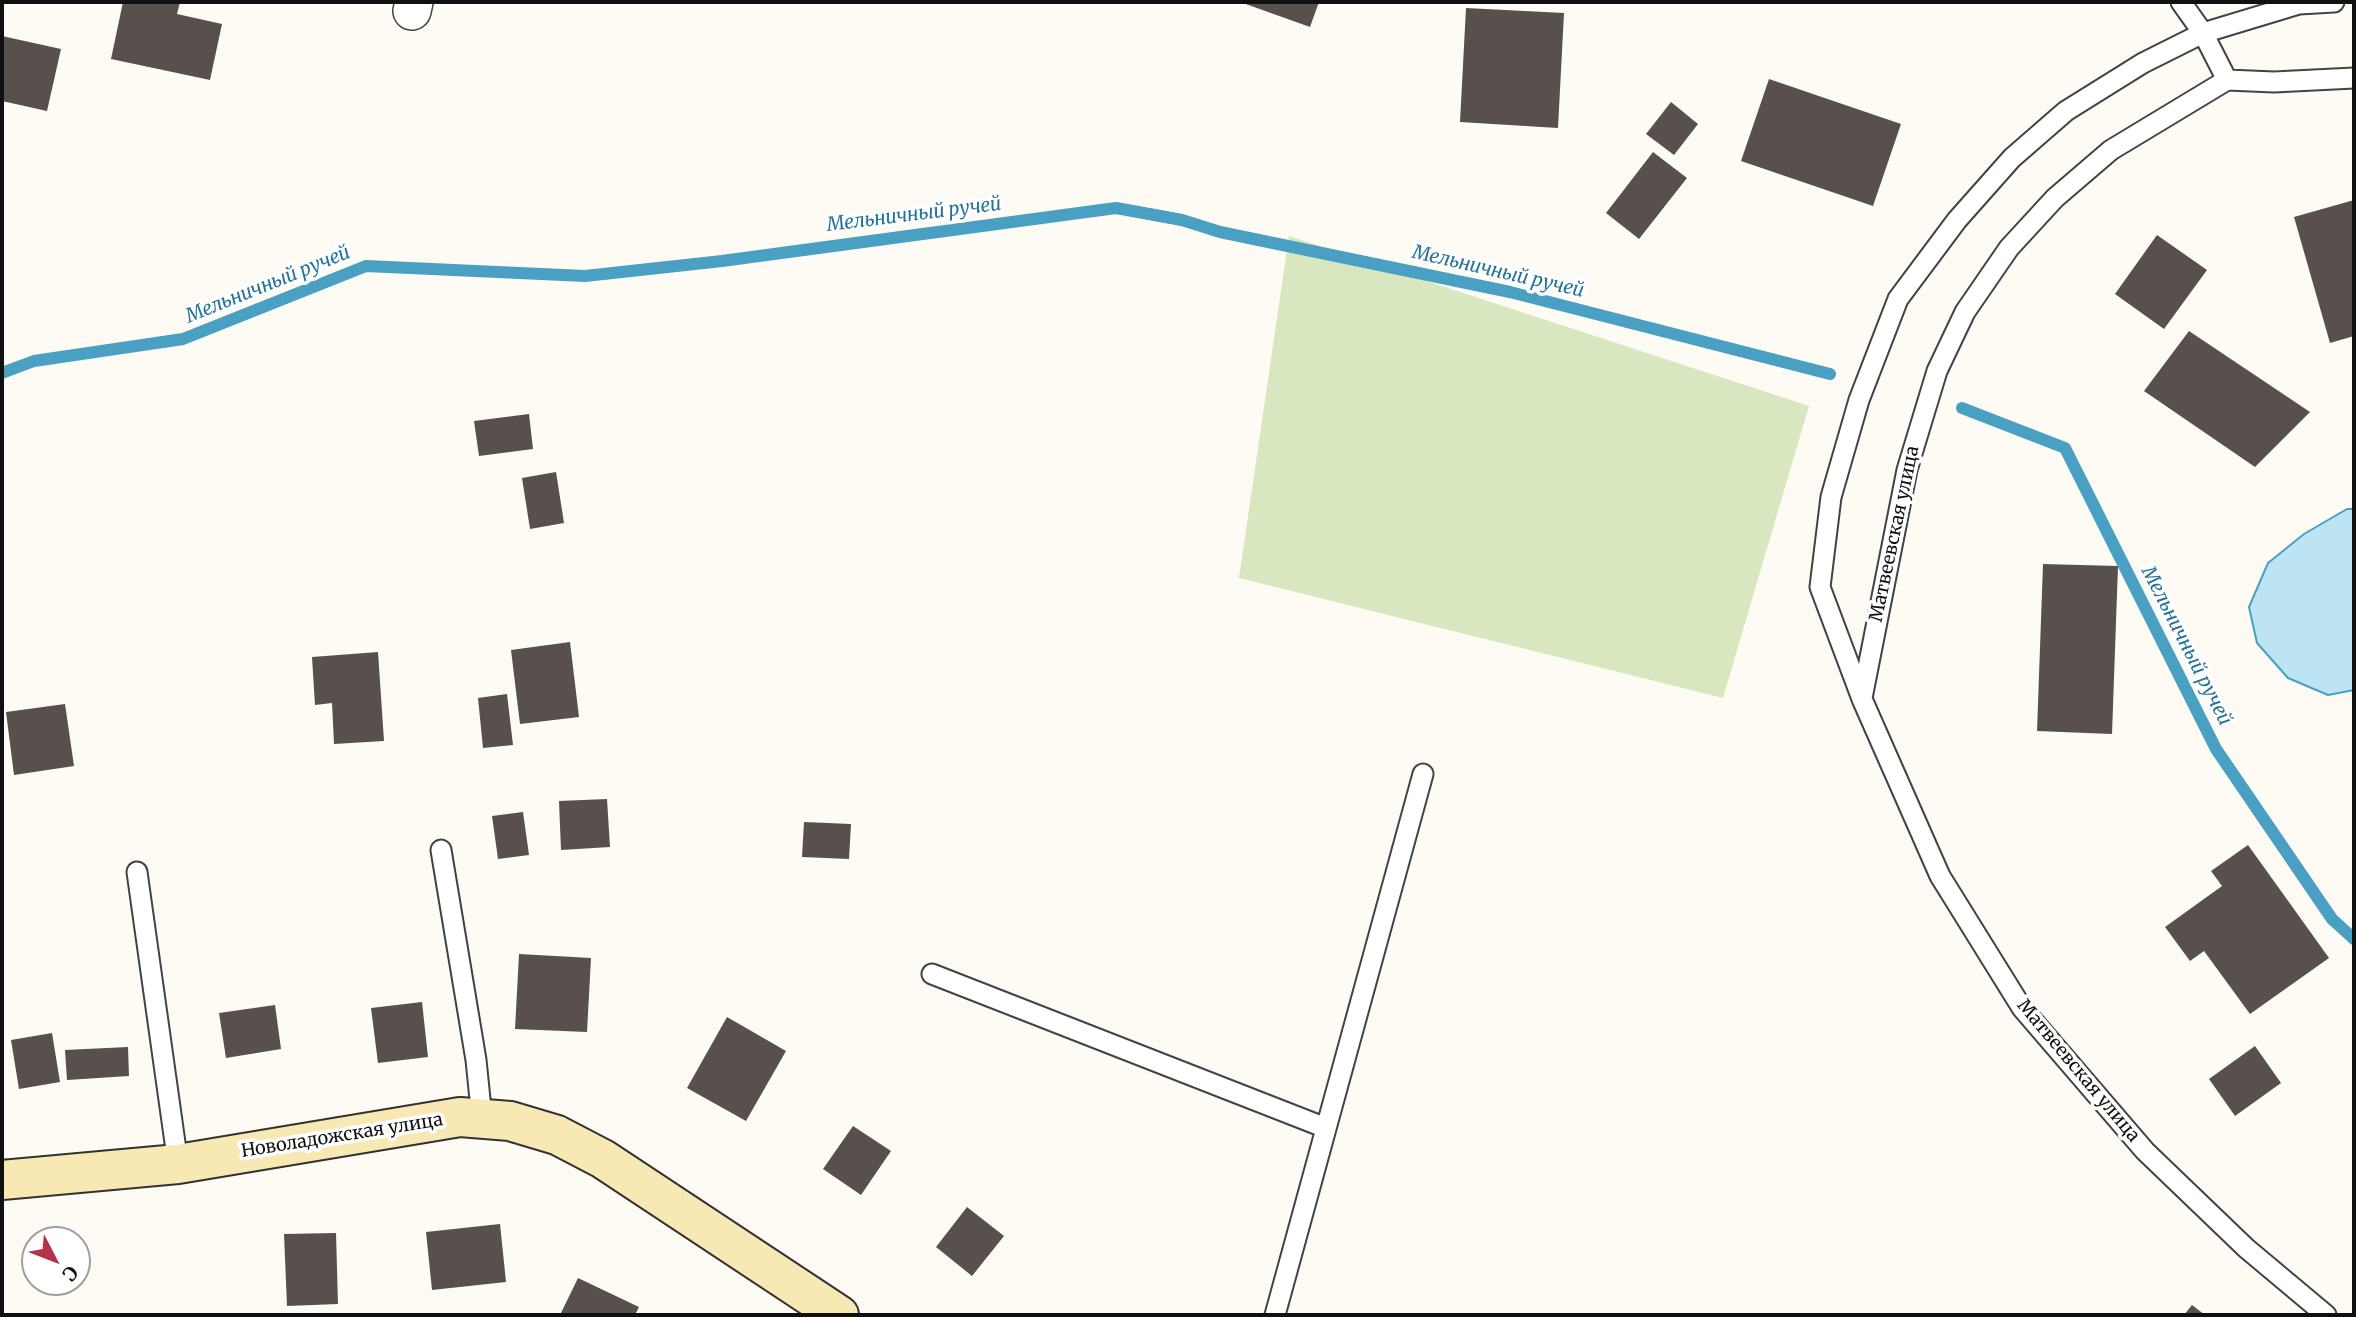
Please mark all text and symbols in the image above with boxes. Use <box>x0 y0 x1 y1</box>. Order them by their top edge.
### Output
water label: Мельничный ручей <box>825 193 1003 237</box>
water label: Мельничный ручей <box>1410 241 1586 303</box>
water label: Мельничный ручей <box>182 242 354 328</box>
street label: Матвеевская улица <box>1866 444 1924 624</box>
water label: Мельничный ручей <box>2136 563 2236 729</box>
street label: Матвеевская улица <box>2012 995 2144 1147</box>
street label: Новоладожская улица <box>240 1109 444 1163</box>
north arrow <box>21 1226 91 1296</box>
text: С <box>57 1261 83 1286</box>

